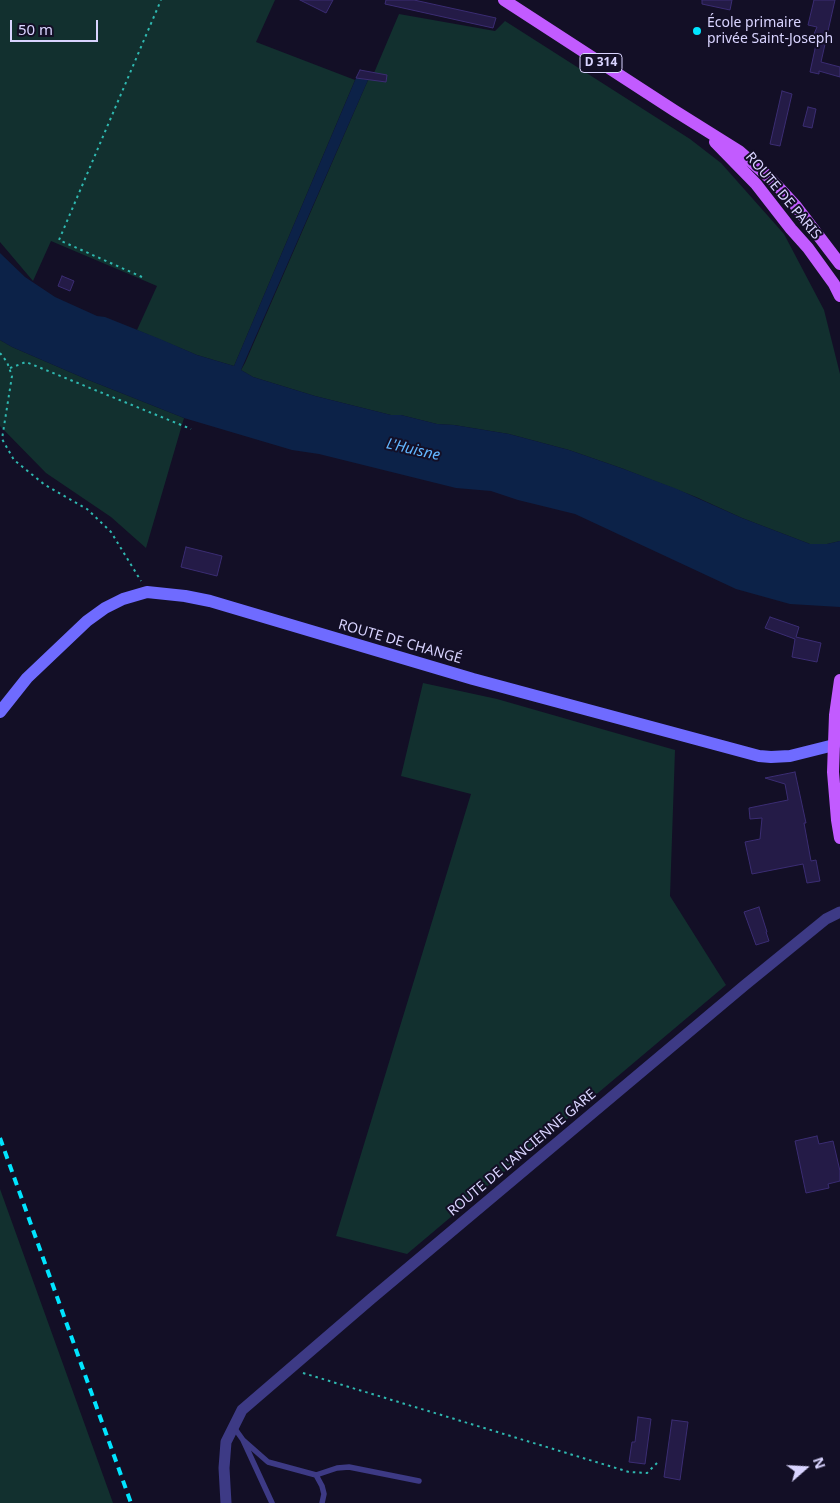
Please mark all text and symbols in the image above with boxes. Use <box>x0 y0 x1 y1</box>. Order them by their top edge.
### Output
scale bar <box>12 10 100 42</box>
place label: École primaire privée Saint-Joseph <box>707 15 833 48</box>
text: 50 m <box>18 19 53 39</box>
marker: École primaire privée Saint-Joseph <box>691 25 703 37</box>
road number: D 314 <box>580 54 622 72</box>
street label: ROUTE DE PARIS <box>742 149 824 243</box>
water label: L'Huisne <box>384 435 442 465</box>
street label: ROUTE DE CHANGÉ <box>336 616 464 668</box>
street label: ROUTE DE L'ANCIENNE GARE <box>444 1086 600 1220</box>
north arrow <box>780 1443 830 1493</box>
text: N <box>809 1454 830 1471</box>

